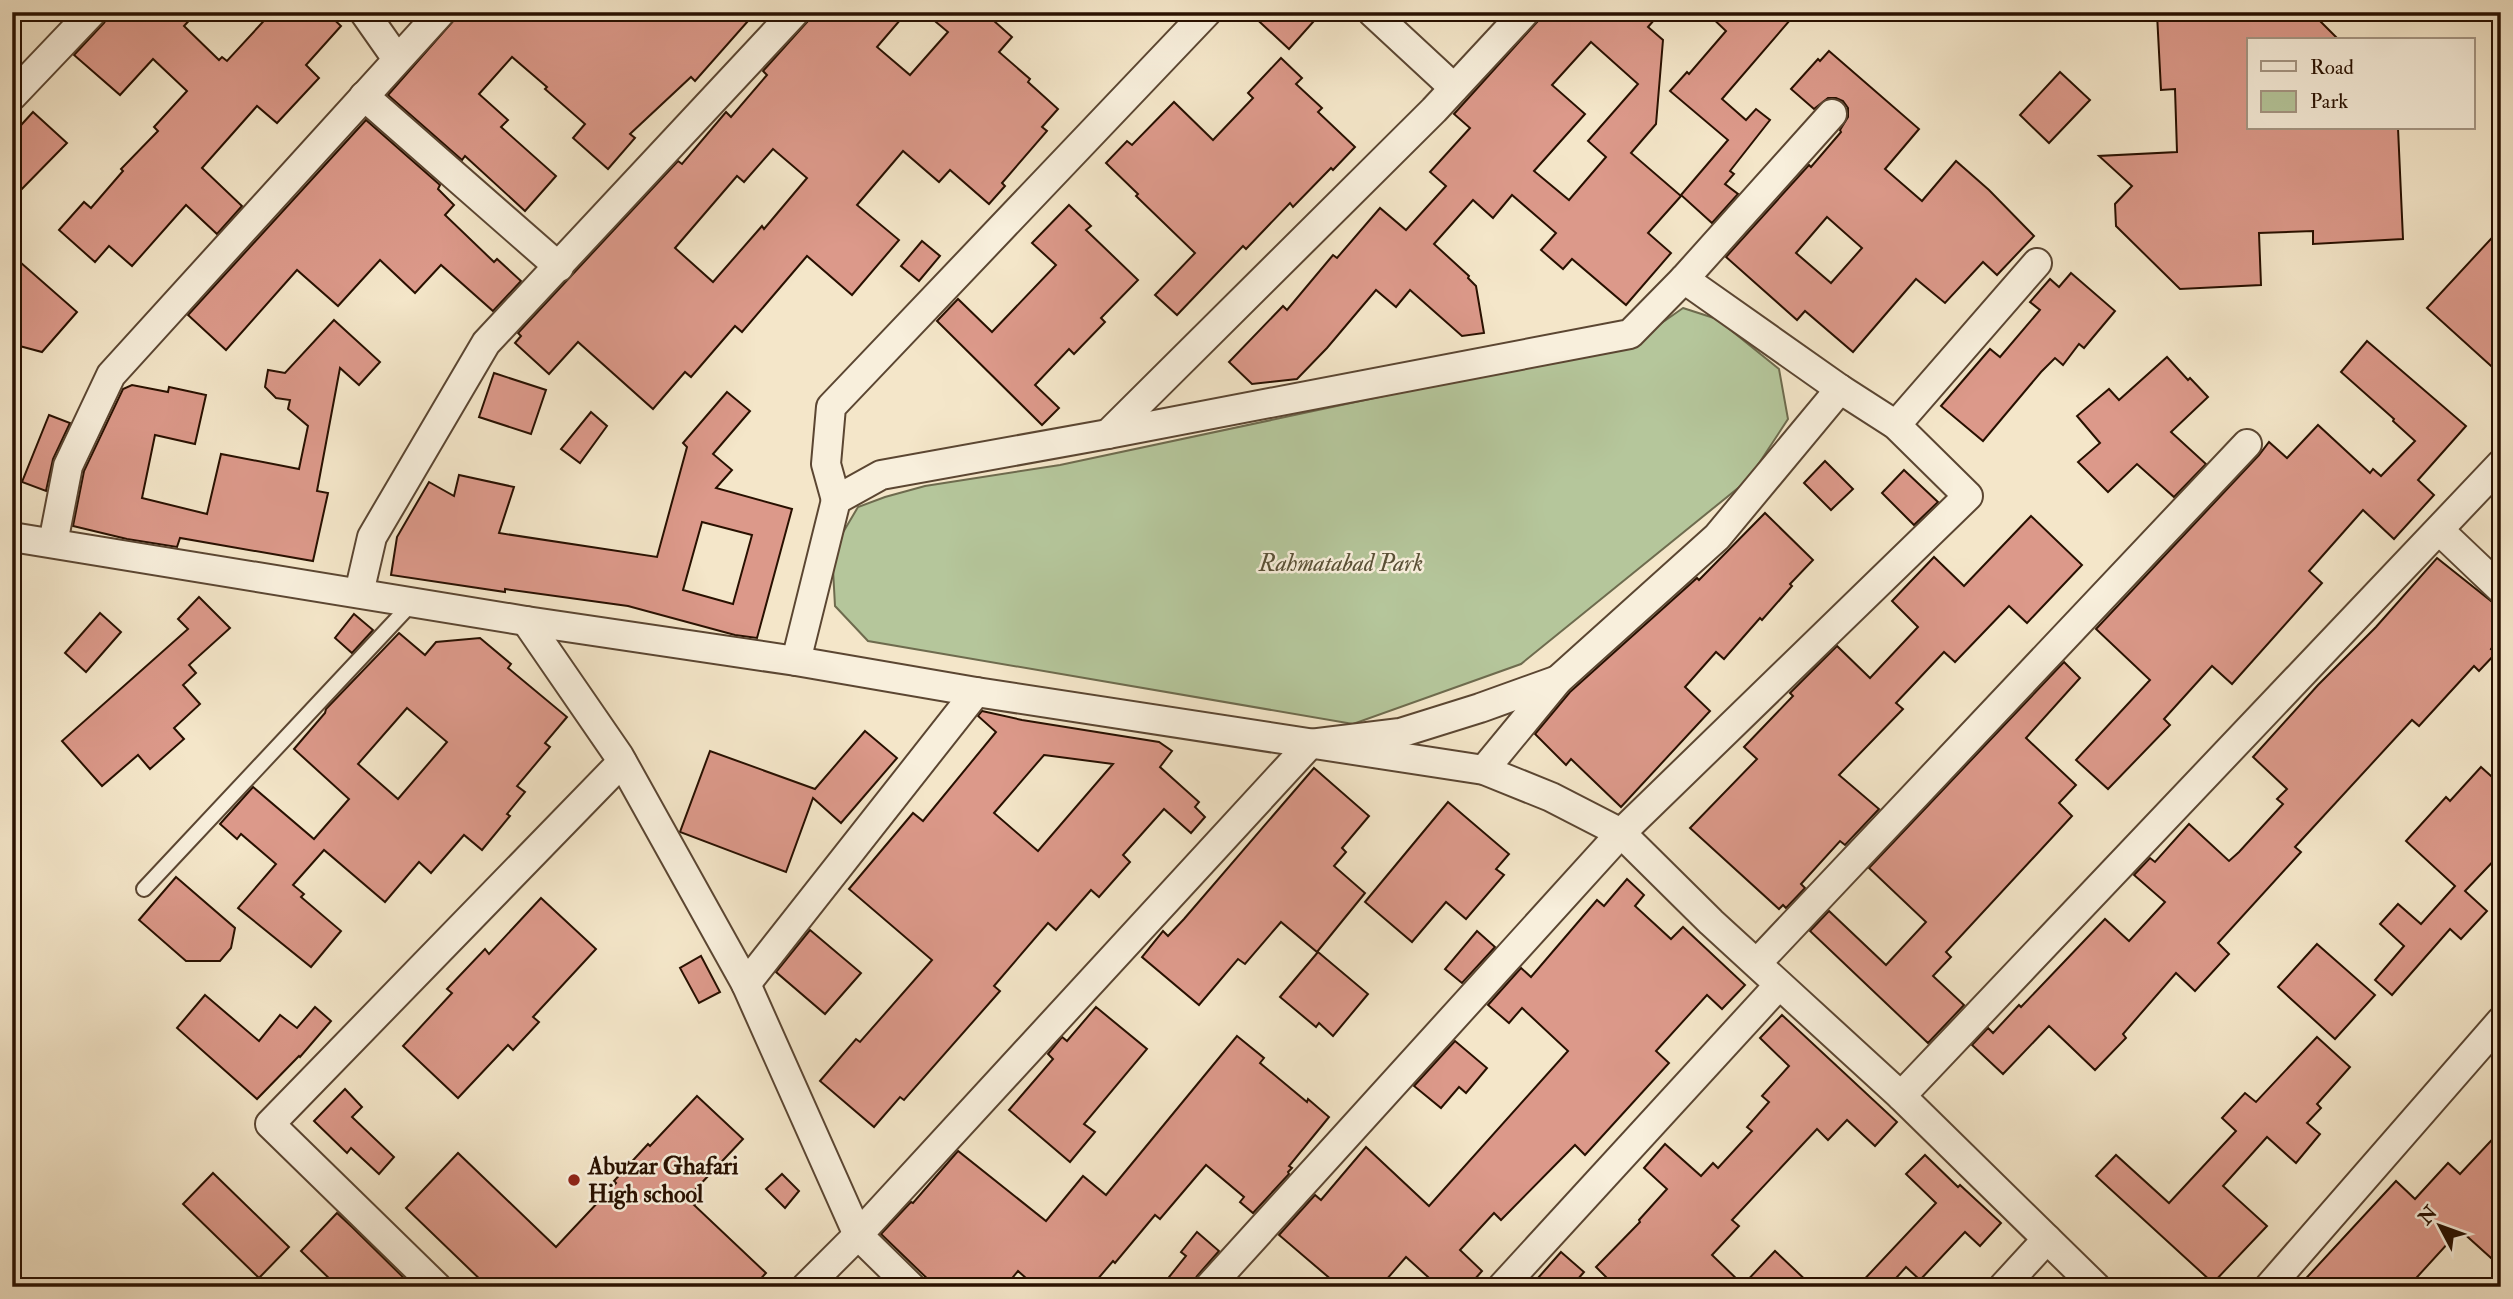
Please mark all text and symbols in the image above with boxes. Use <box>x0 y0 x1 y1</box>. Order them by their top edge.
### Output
legend <box>2247 38 2474 130</box>
text: Road <box>2310 54 2355 81</box>
text: Park <box>2310 88 2348 115</box>
park label: Rahmatabad Park <box>1258 548 1423 579</box>
place label: Abuzar Ghafari High school <box>587 1151 739 1210</box>
marker: Abuzar Ghafari High school <box>566 1172 582 1188</box>
north arrow <box>2404 1190 2474 1260</box>
text: N <box>2413 1200 2443 1231</box>

